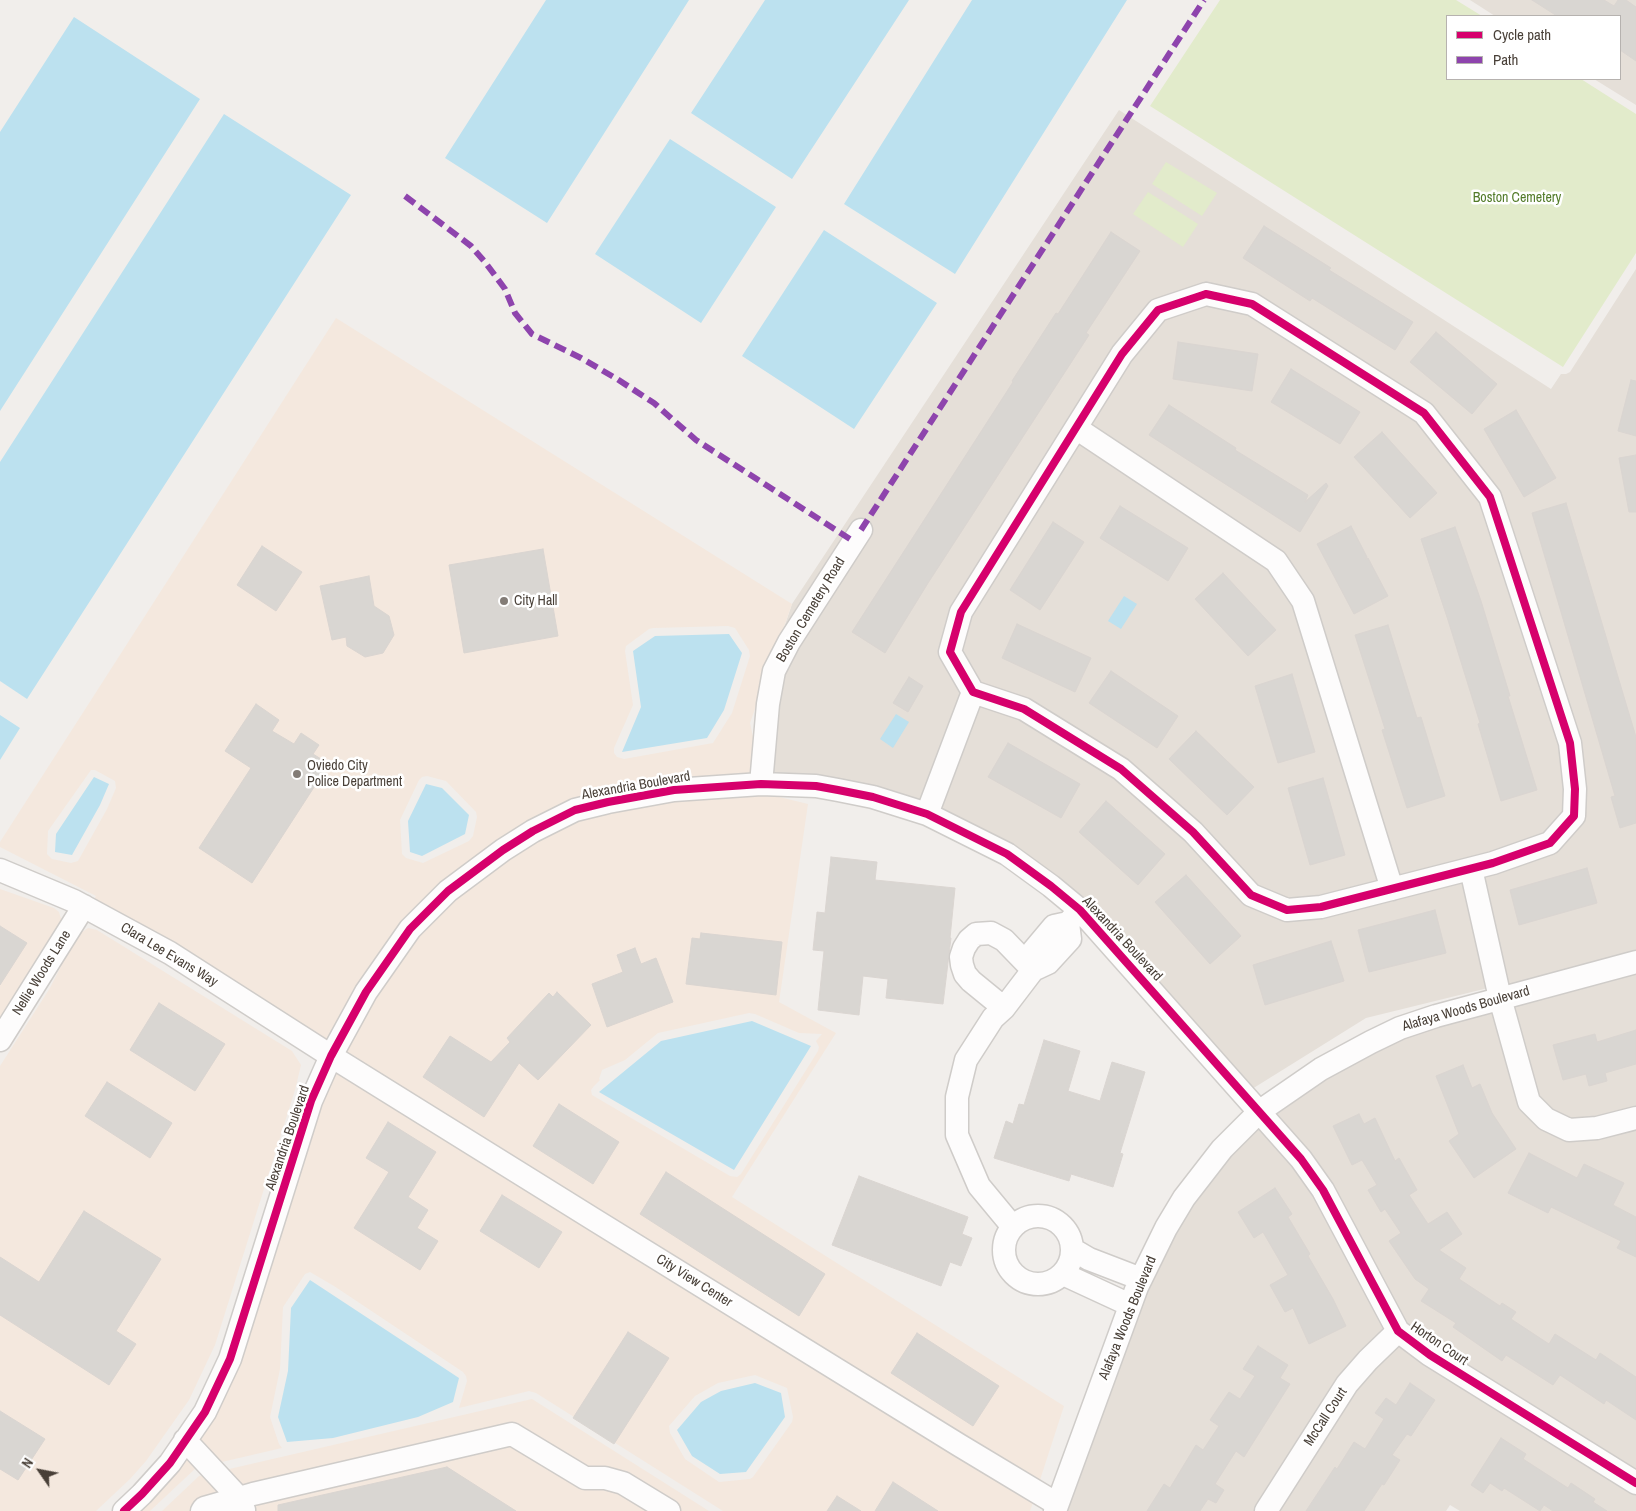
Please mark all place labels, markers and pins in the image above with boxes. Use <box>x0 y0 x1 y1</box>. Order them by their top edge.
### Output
place label: City Hall <box>514 593 557 609</box>
marker: City Hall <box>498 595 510 607</box>
place label: Oviedo City Police Department <box>307 758 402 790</box>
marker: Oviedo City Police Department <box>291 768 303 780</box>

